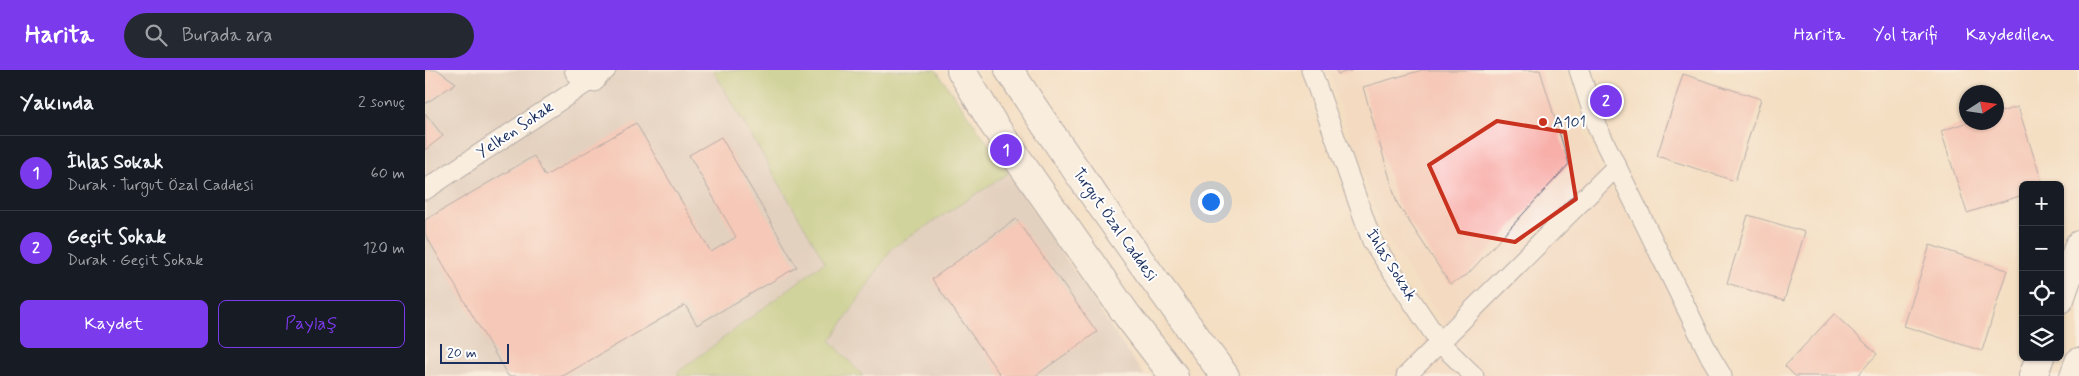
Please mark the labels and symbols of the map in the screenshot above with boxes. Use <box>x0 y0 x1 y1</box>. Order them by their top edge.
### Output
pin: 2 <box>1590 82 1622 120</box>
north arrow <box>1959 85 2004 130</box>
street label: Yelken Sokak <box>472 97 558 163</box>
place label: A101 <box>1553 112 1586 133</box>
marker: A101 <box>1537 116 1549 128</box>
pin: 1 <box>990 131 1022 169</box>
street label: Turgut Özal Caddesi <box>1067 164 1162 287</box>
your location <box>1198 189 1224 215</box>
street label: İhlas Sokak <box>1361 225 1421 305</box>
scale bar <box>440 341 509 364</box>

